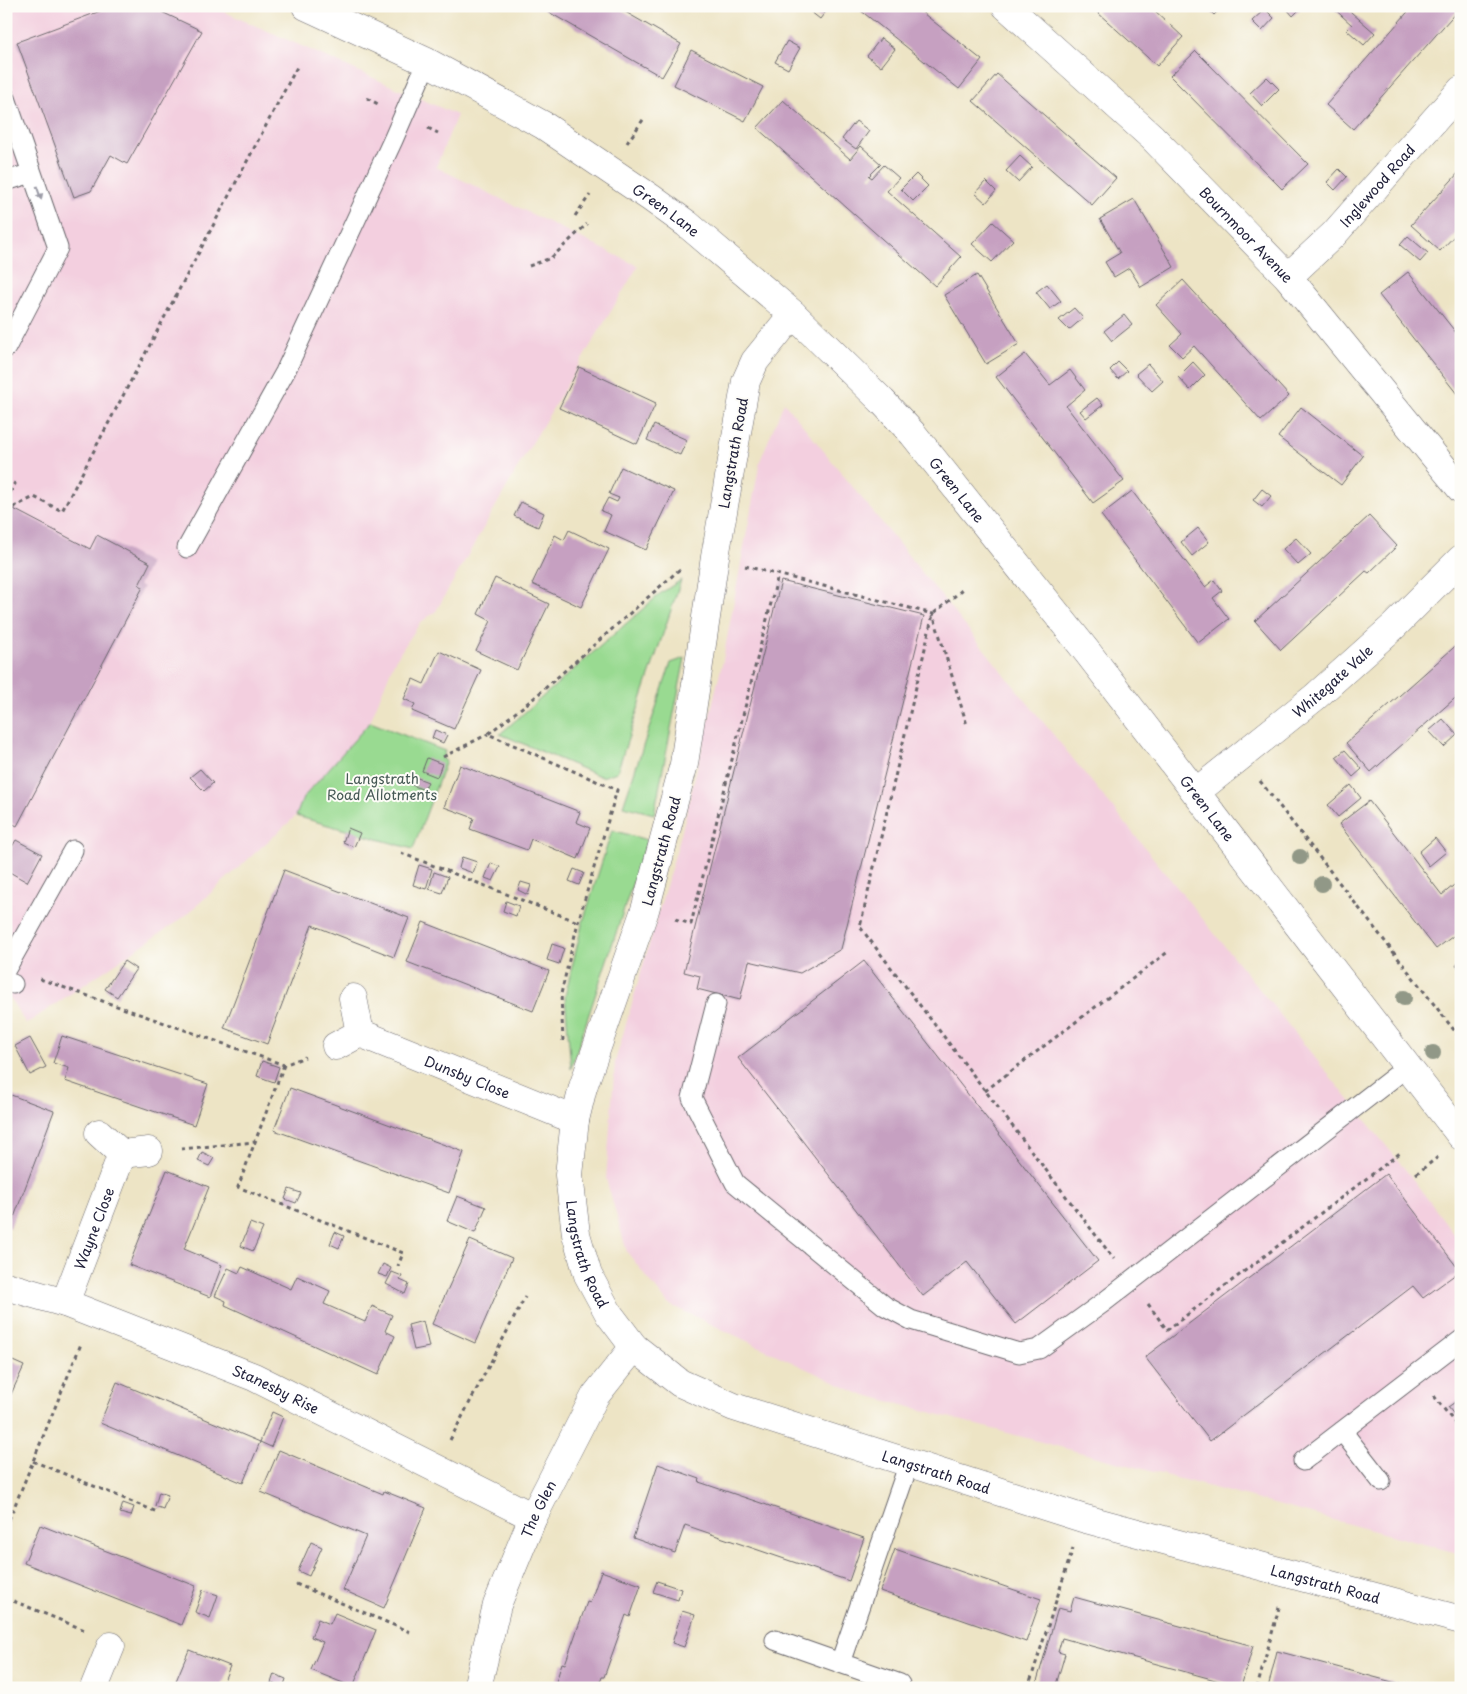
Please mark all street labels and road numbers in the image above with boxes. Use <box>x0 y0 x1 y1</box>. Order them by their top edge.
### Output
street label: Inglewood Road <box>1335 139 1419 231</box>
street label: Green Lane <box>629 178 705 241</box>
street label: Bournmoor Avenue <box>1195 182 1299 287</box>
street label: Langstrath Road <box>713 396 753 510</box>
street label: Green Lane <box>925 452 990 527</box>
street label: Whitegate Vale <box>1288 639 1377 722</box>
street label: Green Lane <box>1175 770 1240 846</box>
street label: Langstrath Road <box>636 794 686 908</box>
street label: Dunsby Close <box>422 1050 514 1103</box>
street label: Wayne Close <box>68 1184 119 1272</box>
street label: Langstrath Road <box>562 1199 614 1312</box>
street label: Stanesby Rise <box>229 1359 323 1419</box>
street label: Langstrath Road <box>879 1444 993 1499</box>
street label: The Glen <box>515 1476 561 1541</box>
street label: Langstrath Road <box>1268 1559 1382 1608</box>

